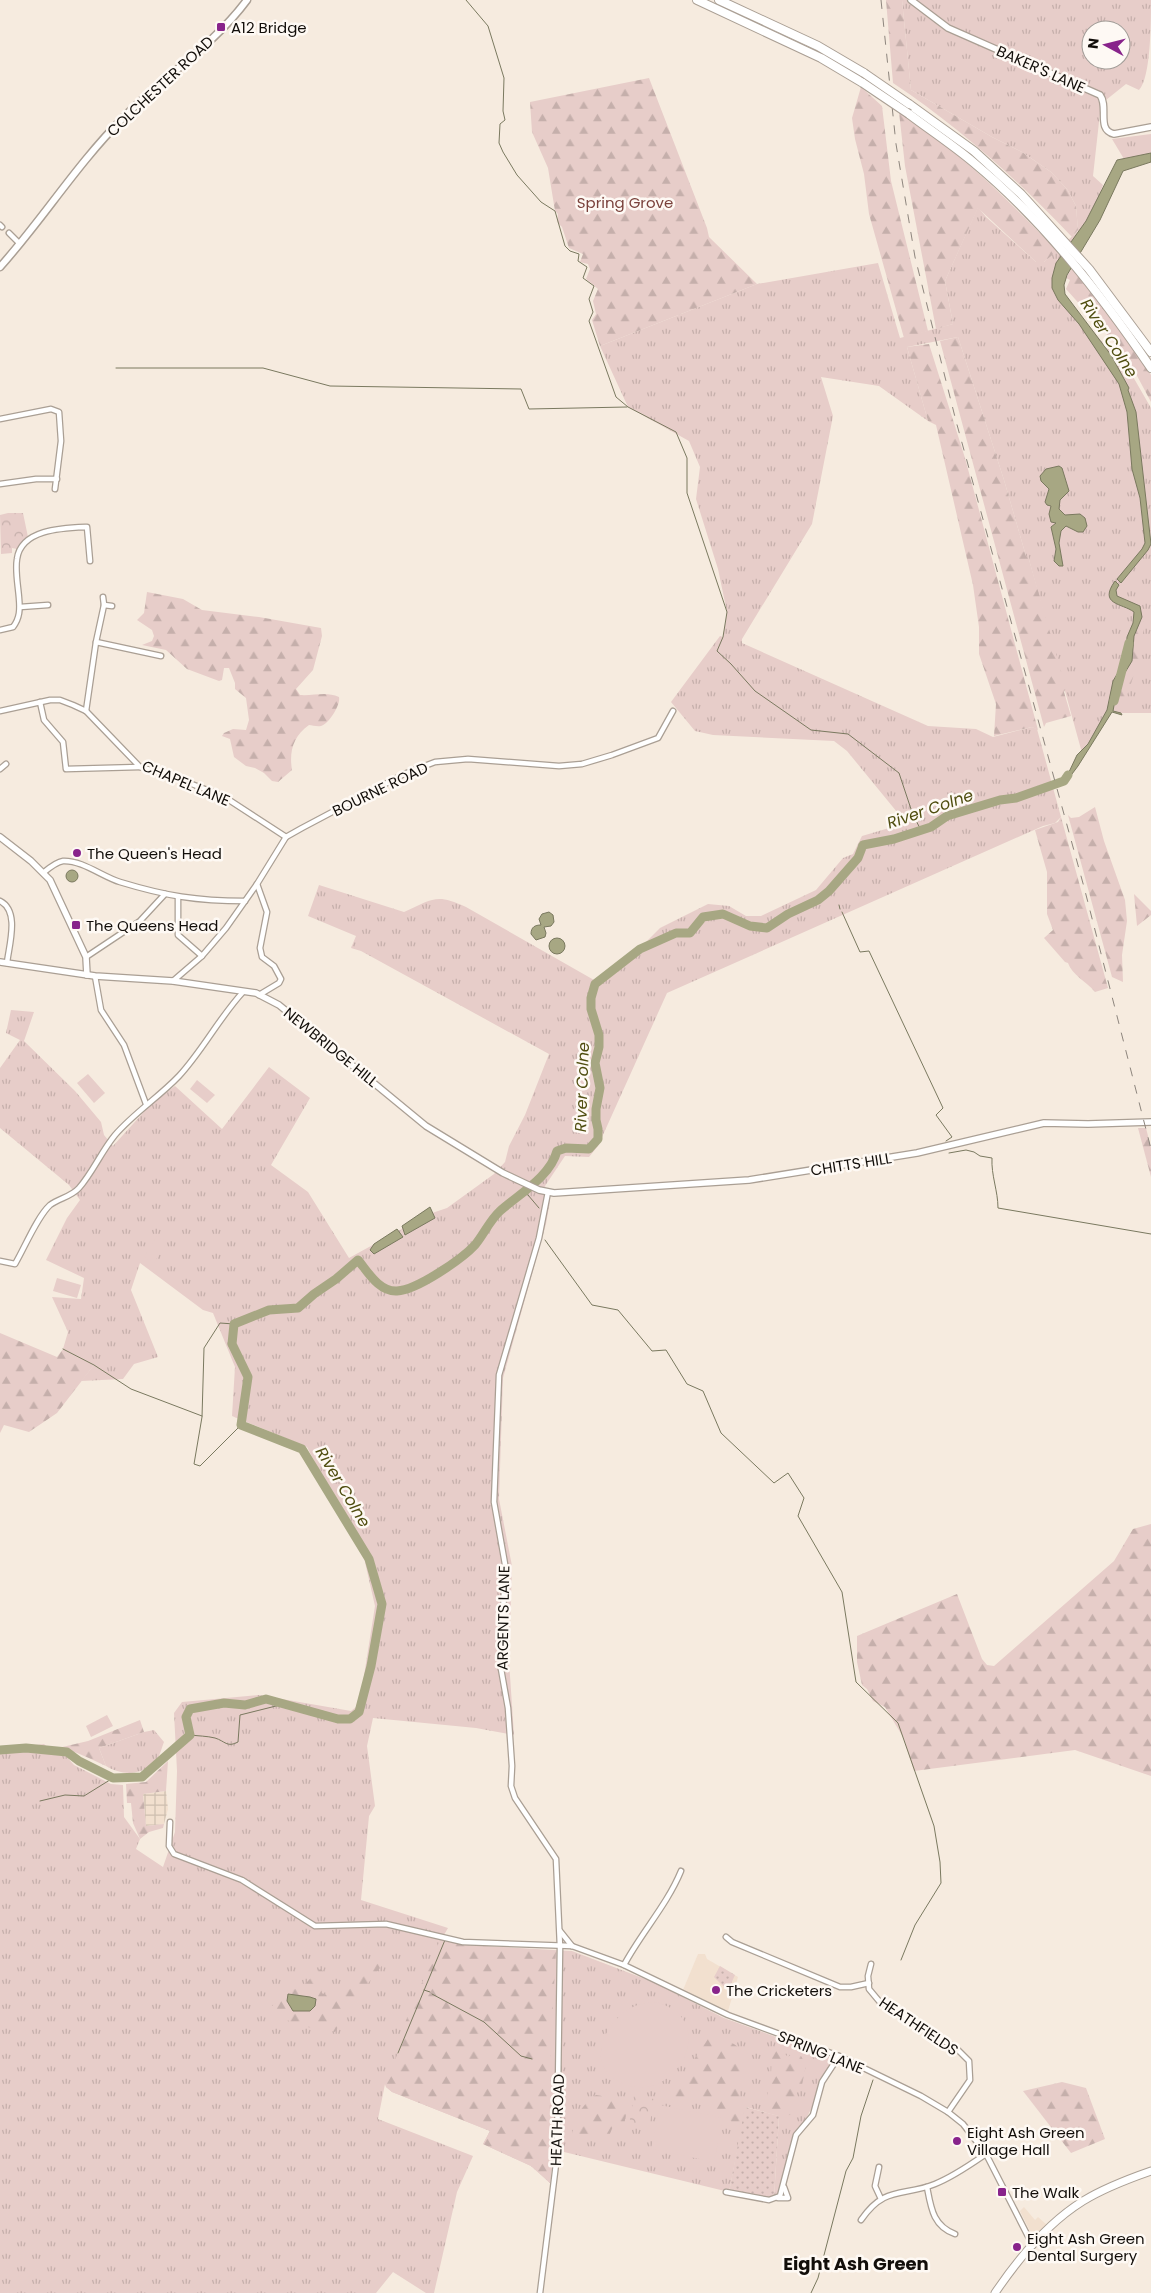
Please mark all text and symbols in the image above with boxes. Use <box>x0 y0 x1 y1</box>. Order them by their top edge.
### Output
place label: A12 Bridge <box>231 17 307 38</box>
north arrow <box>1081 20 1131 70</box>
marker: A12 Bridge <box>215 21 227 33</box>
street label: COLCHESTER ROAD <box>102 31 218 141</box>
text: N <box>1083 37 1104 50</box>
street label: BAKER'S LANE <box>993 40 1089 98</box>
park label: Spring Grove <box>577 192 673 213</box>
water label: River Colne <box>1075 294 1143 382</box>
street label: CHAPEL LANE <box>139 755 233 811</box>
street label: BOURNE ROAD <box>329 757 431 821</box>
water label: River Colne <box>884 783 976 835</box>
place label: The Queen's Head <box>87 843 222 864</box>
marker: The Queen's Head <box>71 847 83 859</box>
place label: The Queens Head <box>86 915 218 936</box>
marker: The Queens Head <box>70 919 82 931</box>
street label: NEWBRIDGE HILL <box>279 1002 383 1092</box>
water label: River Colne <box>569 1042 595 1132</box>
street label: CHITTS HILL <box>809 1147 894 1181</box>
water label: River Colne <box>310 1443 376 1532</box>
street label: ARGENTS LANE <box>492 1565 514 1671</box>
place label: The Cricketers <box>726 1980 832 2001</box>
marker: The Cricketers <box>710 1984 722 1996</box>
street label: HEATHFIELDS <box>875 1992 963 2060</box>
street label: SPRING LANE <box>775 2025 867 2079</box>
street label: HEATH ROAD <box>545 2074 569 2166</box>
place label: Eight Ash Green Village Hall <box>967 2122 1085 2160</box>
marker: Eight Ash Green Village Hall <box>951 2135 963 2147</box>
place label: The Walk <box>1012 2182 1079 2203</box>
marker: The Walk <box>996 2186 1008 2198</box>
place label: Eight Ash Green Dental Surgery <box>1027 2228 1145 2266</box>
marker: Eight Ash Green Dental Surgery <box>1011 2241 1023 2253</box>
district label: Eight Ash Green <box>783 2251 929 2276</box>

